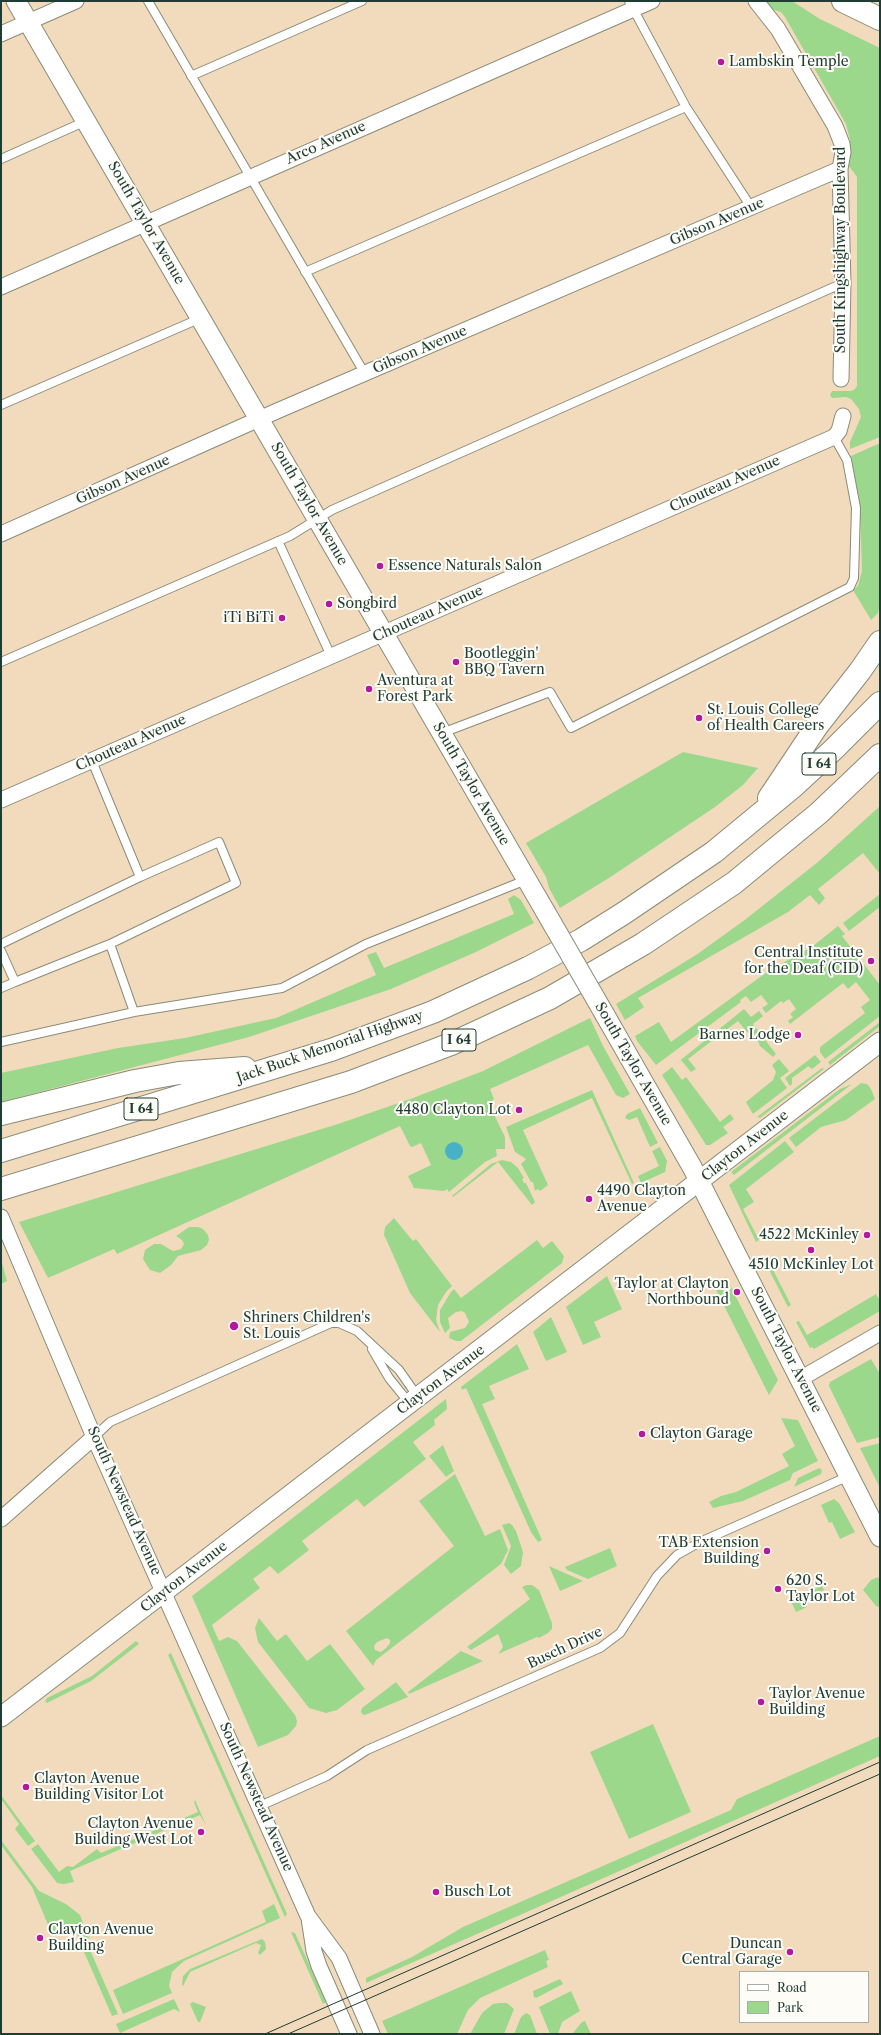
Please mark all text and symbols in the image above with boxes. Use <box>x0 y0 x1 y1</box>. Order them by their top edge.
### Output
place label: Lambskin Temple <box>729 54 849 70</box>
marker: Lambskin Temple <box>716 57 726 67</box>
street label: Arco Avenue <box>284 118 368 168</box>
street label: South Kingshighway Boulevard <box>833 147 849 353</box>
street label: South Taylor Avenue <box>104 159 188 287</box>
street label: Gibson Avenue <box>667 195 767 249</box>
street label: Gibson Avenue <box>370 323 470 377</box>
street label: South Taylor Avenue <box>267 440 351 568</box>
street label: Gibson Avenue <box>73 452 173 508</box>
street label: Chouteau Avenue <box>667 452 783 516</box>
place label: Essence Naturals Salon <box>388 558 542 574</box>
marker: Essence Naturals Salon <box>375 561 385 571</box>
street label: Chouteau Avenue <box>370 582 486 646</box>
place label: Songbird <box>337 596 397 612</box>
marker: Songbird <box>324 599 334 609</box>
place label: iTi BiTi <box>223 610 274 626</box>
marker: iTi BiTi <box>277 613 287 623</box>
place label: Bootleggin' BBQ Tavern <box>464 646 545 678</box>
marker: Bootleggin' BBQ Tavern <box>451 657 461 667</box>
place label: Aventura at Forest Park <box>377 673 453 706</box>
marker: Aventura at Forest Park <box>364 684 374 694</box>
place label: St. Louis College of Health Careers <box>707 702 824 734</box>
street label: Chouteau Avenue <box>73 711 189 775</box>
marker: St. Louis College of Health Careers <box>694 713 704 723</box>
street label: South Taylor Avenue <box>429 720 513 848</box>
road number: I 64 <box>802 753 836 775</box>
place label: Central Institute for the Deaf (CID) <box>744 945 863 978</box>
marker: Central Institute for the Deaf (CID) <box>866 956 876 966</box>
street label: South Taylor Avenue <box>591 1000 675 1128</box>
street label: Jack Buck Memorial Highway <box>235 1007 425 1087</box>
place label: Barnes Lodge <box>699 1027 790 1043</box>
road number: I 64 <box>442 1029 476 1051</box>
marker: Barnes Lodge <box>793 1030 803 1040</box>
road number: I 64 <box>124 1098 158 1120</box>
place label: 4480 Clayton Lot <box>395 1102 511 1118</box>
marker: 4480 Clayton Lot <box>514 1105 524 1115</box>
street label: Clayton Avenue <box>698 1107 792 1185</box>
place label: 4490 Clayton Avenue <box>597 1183 686 1216</box>
marker: 4490 Clayton Avenue <box>584 1194 594 1204</box>
place label: 4522 McKinley <box>759 1227 859 1243</box>
marker: 4522 McKinley <box>862 1230 872 1240</box>
marker: 4510 McKinley Lot <box>806 1245 816 1255</box>
place label: 4510 McKinley Lot <box>748 1257 874 1273</box>
place label: Taylor at Clayton Northbound <box>615 1276 729 1308</box>
street label: South Taylor Avenue <box>747 1284 825 1416</box>
marker: Taylor at Clayton Northbound <box>732 1287 742 1297</box>
place label: Shriners Children's St. Louis <box>243 1310 370 1342</box>
marker: Shriners Children's St. Louis <box>228 1320 240 1332</box>
street label: Clayton Avenue <box>394 1342 488 1418</box>
street label: South Newstead Avenue <box>84 1424 164 1578</box>
place label: Clayton Garage <box>650 1426 753 1442</box>
marker: Clayton Garage <box>637 1429 647 1439</box>
place label: TAB Extension Building <box>659 1535 759 1568</box>
street label: Clayton Avenue <box>137 1538 231 1616</box>
marker: TAB Extension Building <box>762 1546 772 1556</box>
place label: 620 S. Taylor Lot <box>786 1573 855 1606</box>
marker: 620 S. Taylor Lot <box>773 1584 783 1594</box>
street label: Busch Drive <box>525 1623 605 1673</box>
place label: Taylor Avenue Building <box>769 1686 865 1718</box>
marker: Taylor Avenue Building <box>756 1697 766 1707</box>
street label: South Newstead Avenue <box>216 1720 296 1874</box>
place label: Clayton Avenue Building Visitor Lot <box>34 1771 164 1804</box>
marker: Clayton Avenue Building Visitor Lot <box>21 1782 31 1792</box>
place label: Clayton Avenue Building West Lot <box>74 1816 193 1848</box>
marker: Clayton Avenue Building West Lot <box>196 1827 206 1837</box>
place label: Busch Lot <box>444 1884 511 1900</box>
marker: Busch Lot <box>431 1887 441 1897</box>
place label: Clayton Avenue Building <box>48 1922 154 1954</box>
marker: Clayton Avenue Building <box>35 1933 45 1943</box>
place label: Duncan Central Garage <box>682 1936 782 1968</box>
marker: Duncan Central Garage <box>785 1947 795 1957</box>
legend <box>739 1971 869 2023</box>
text: Road <box>777 1980 807 1995</box>
text: Park <box>777 2000 803 2015</box>

